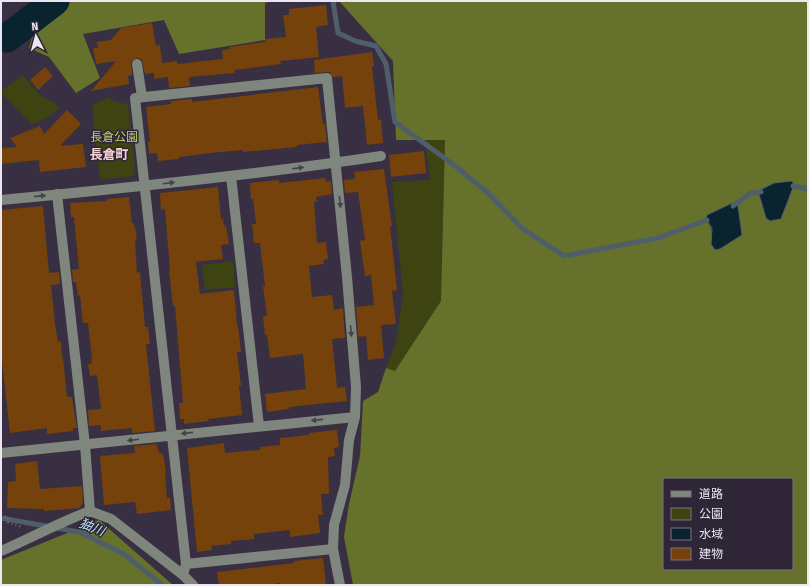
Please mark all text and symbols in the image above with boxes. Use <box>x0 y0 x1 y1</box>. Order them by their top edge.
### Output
north arrow <box>16 16 56 56</box>
text: N <box>31 20 39 33</box>
park label: 長倉公園 <box>90 130 138 144</box>
district label: 長倉町 <box>89 147 129 162</box>
one-way arrow <box>292 164 304 171</box>
one-way arrow <box>163 180 175 186</box>
one-way arrow <box>34 193 46 199</box>
one-way arrow <box>336 196 343 208</box>
one-way arrow <box>348 325 355 337</box>
one-way arrow <box>311 417 323 424</box>
one-way arrow <box>181 430 193 437</box>
one-way arrow <box>127 436 139 443</box>
legend <box>663 478 793 570</box>
text: 道路 <box>699 487 723 501</box>
text: 公園 <box>699 507 723 521</box>
water label: 㹨川 <box>77 515 109 540</box>
text: 水域 <box>699 527 723 541</box>
text: 建物 <box>699 547 723 561</box>

